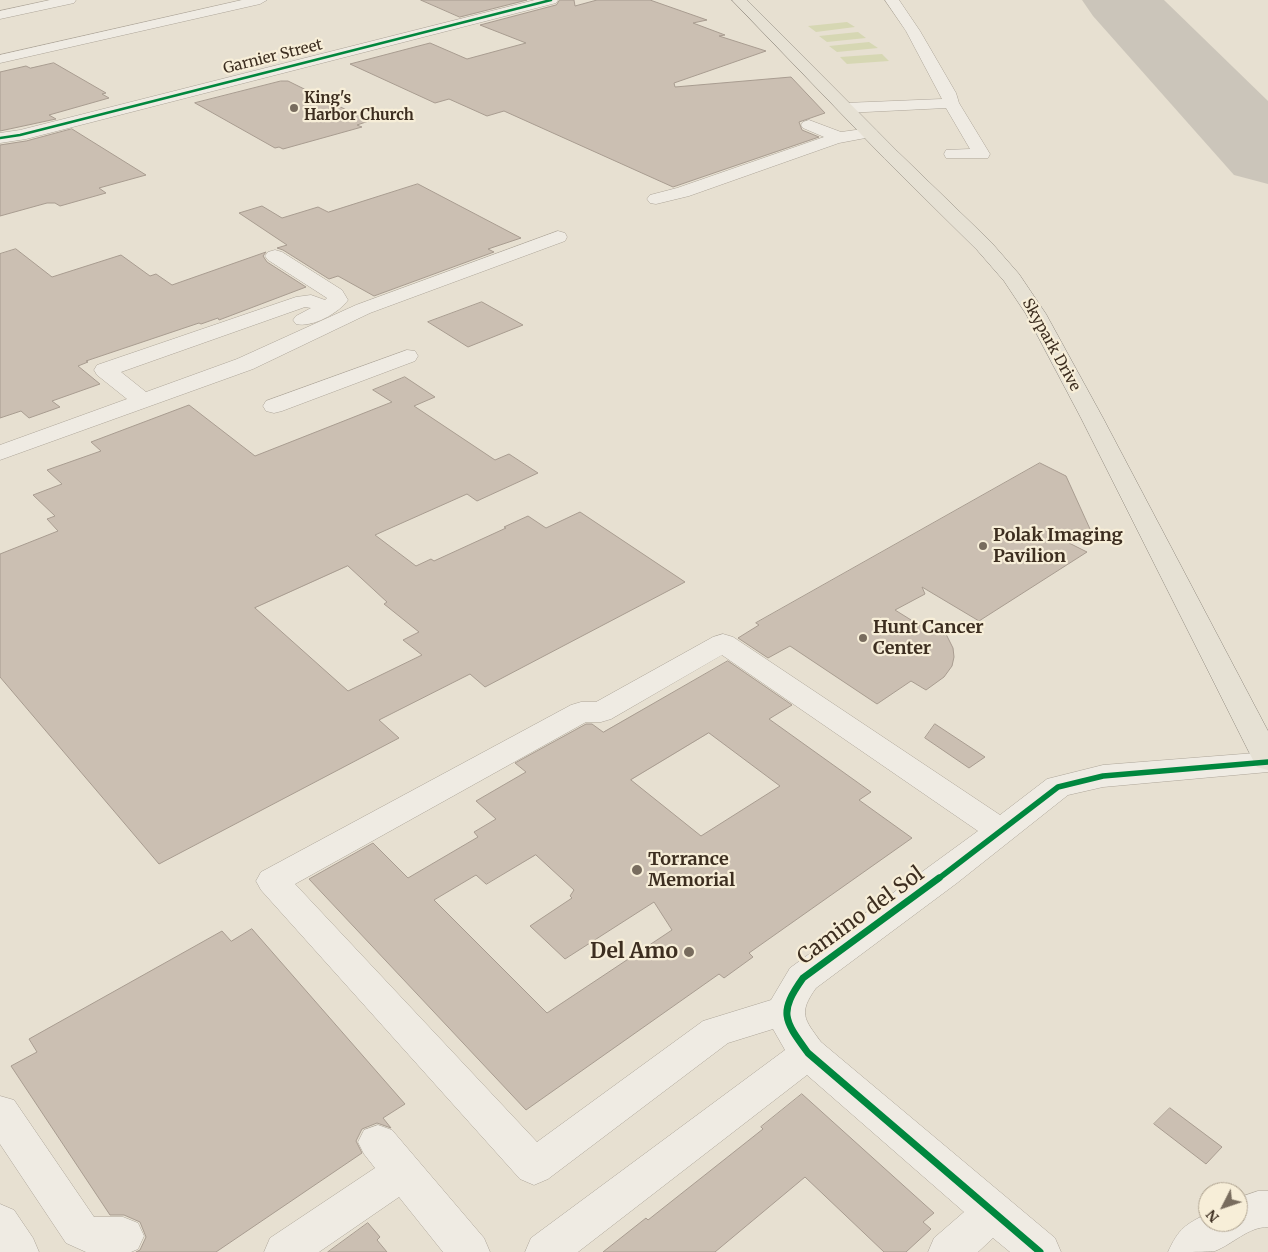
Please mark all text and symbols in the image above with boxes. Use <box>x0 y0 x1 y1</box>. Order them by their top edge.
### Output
street label: Garnier Street <box>222 36 324 78</box>
place label: King's Harbor Church <box>304 90 414 125</box>
marker: King's Harbor Church <box>288 102 300 114</box>
street label: Skypark Drive <box>1018 296 1084 394</box>
place label: Polak Imaging Pavilion <box>993 525 1123 568</box>
marker: Polak Imaging Pavilion <box>977 540 989 552</box>
place label: Hunt Cancer Center <box>873 617 984 660</box>
marker: Hunt Cancer Center <box>857 632 869 644</box>
place label: Torrance Memorial <box>648 849 735 892</box>
street label: Camino del Sol <box>793 862 929 970</box>
marker: Torrance Memorial <box>630 863 644 877</box>
place label: Del Amo <box>590 939 678 965</box>
marker: Del Amo <box>682 945 696 959</box>
north arrow <box>1198 1182 1248 1232</box>
text: N <box>1202 1206 1223 1226</box>

